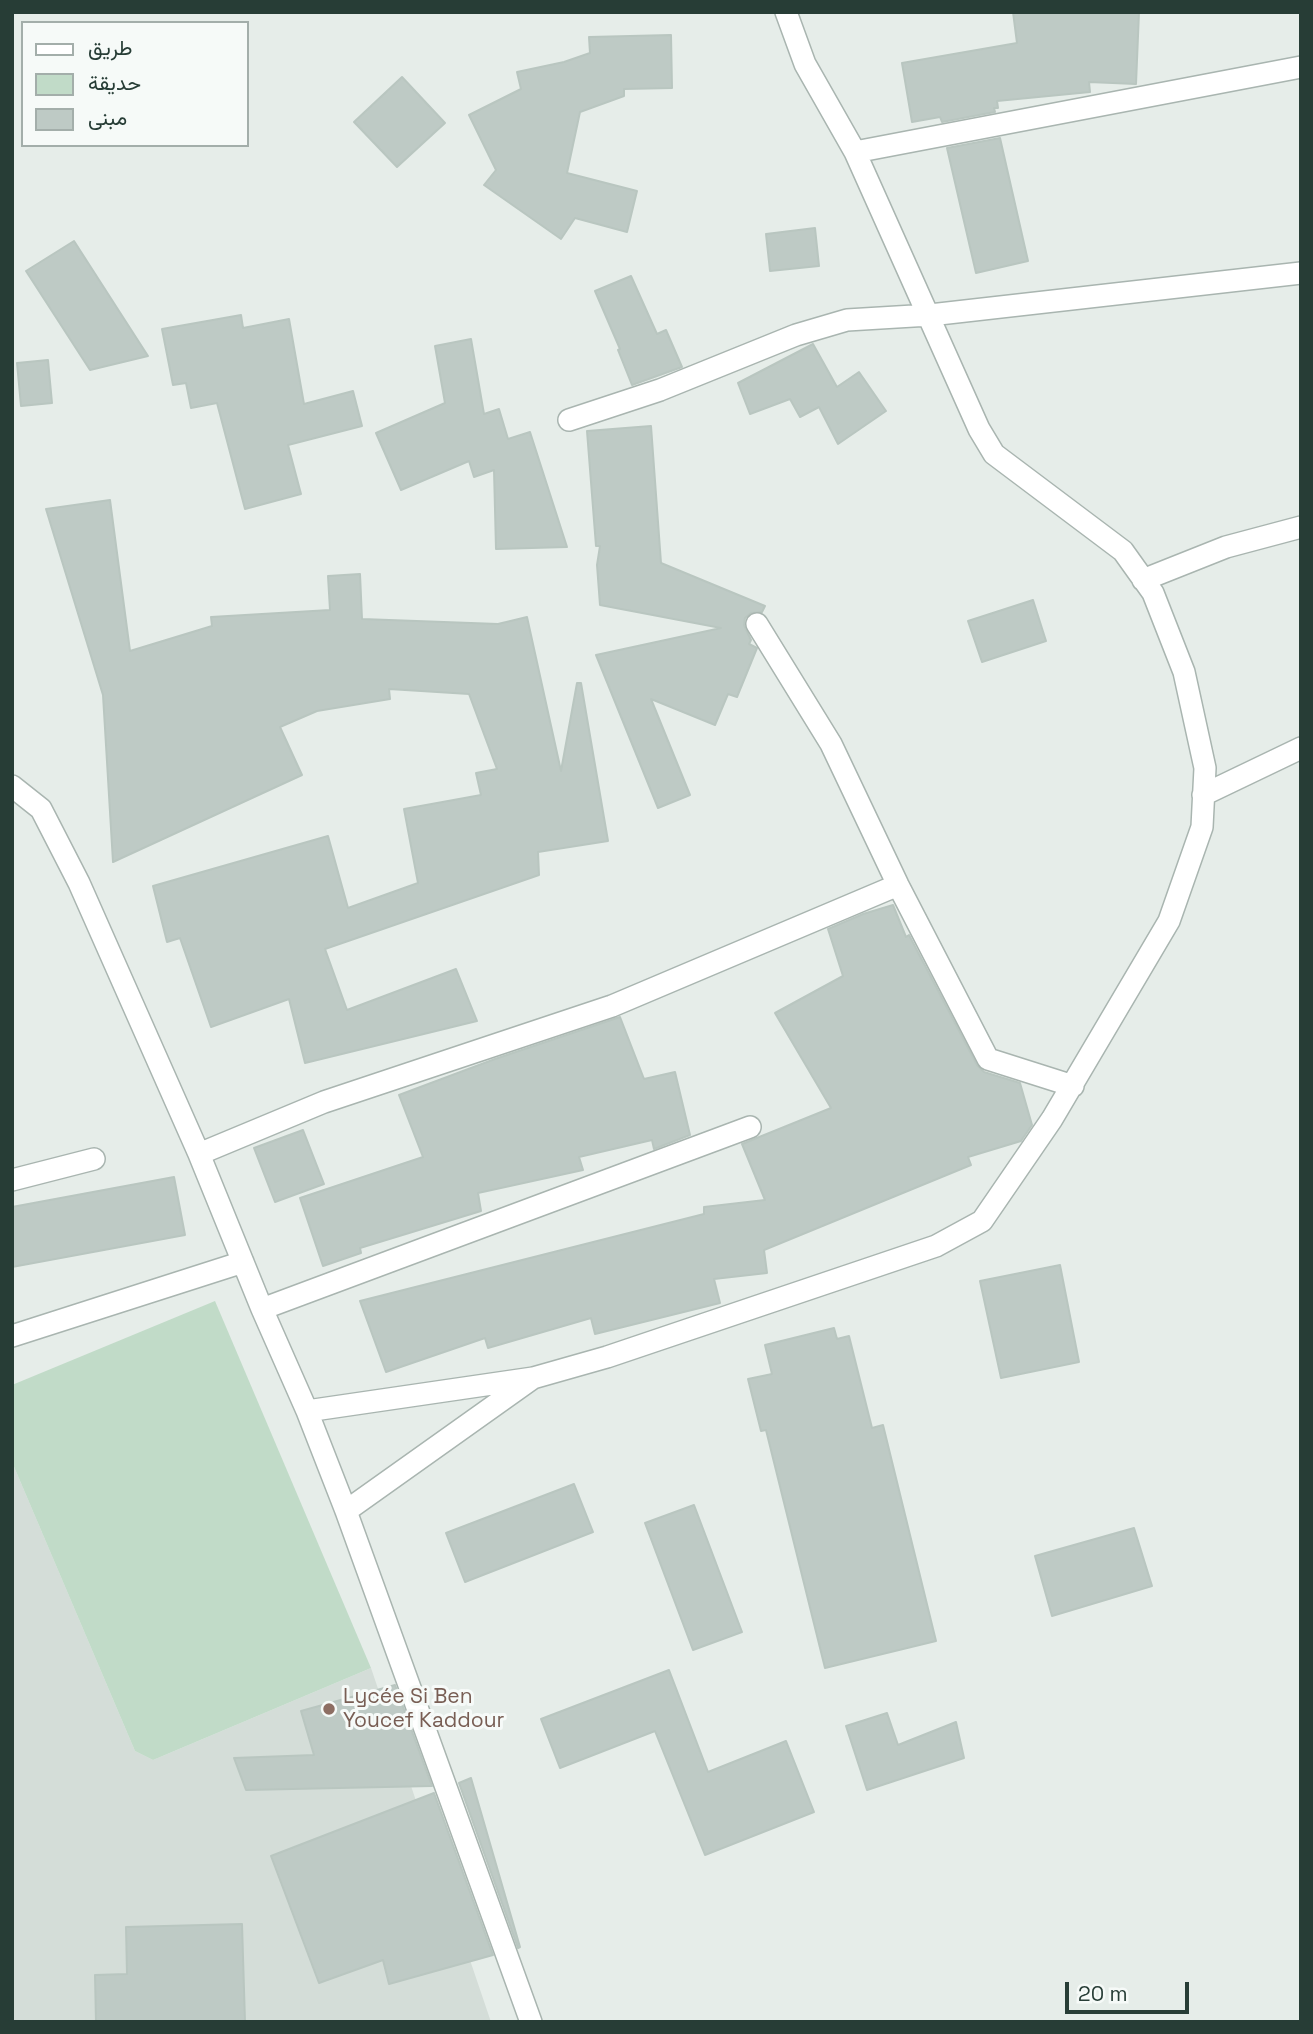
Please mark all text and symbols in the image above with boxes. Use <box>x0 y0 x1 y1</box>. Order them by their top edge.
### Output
legend <box>21 21 248 147</box>
text: طريق <box>88 34 133 61</box>
text: حديقة <box>88 69 141 96</box>
text: مبنى <box>88 104 127 131</box>
place label: Lycée Si Ben Youcef Kaddour <box>343 1684 504 1734</box>
marker: Lycée Si Ben Youcef Kaddour <box>321 1701 337 1717</box>
scale bar <box>1068 1968 1192 2012</box>
text: 20 m <box>1078 1980 1128 2007</box>

